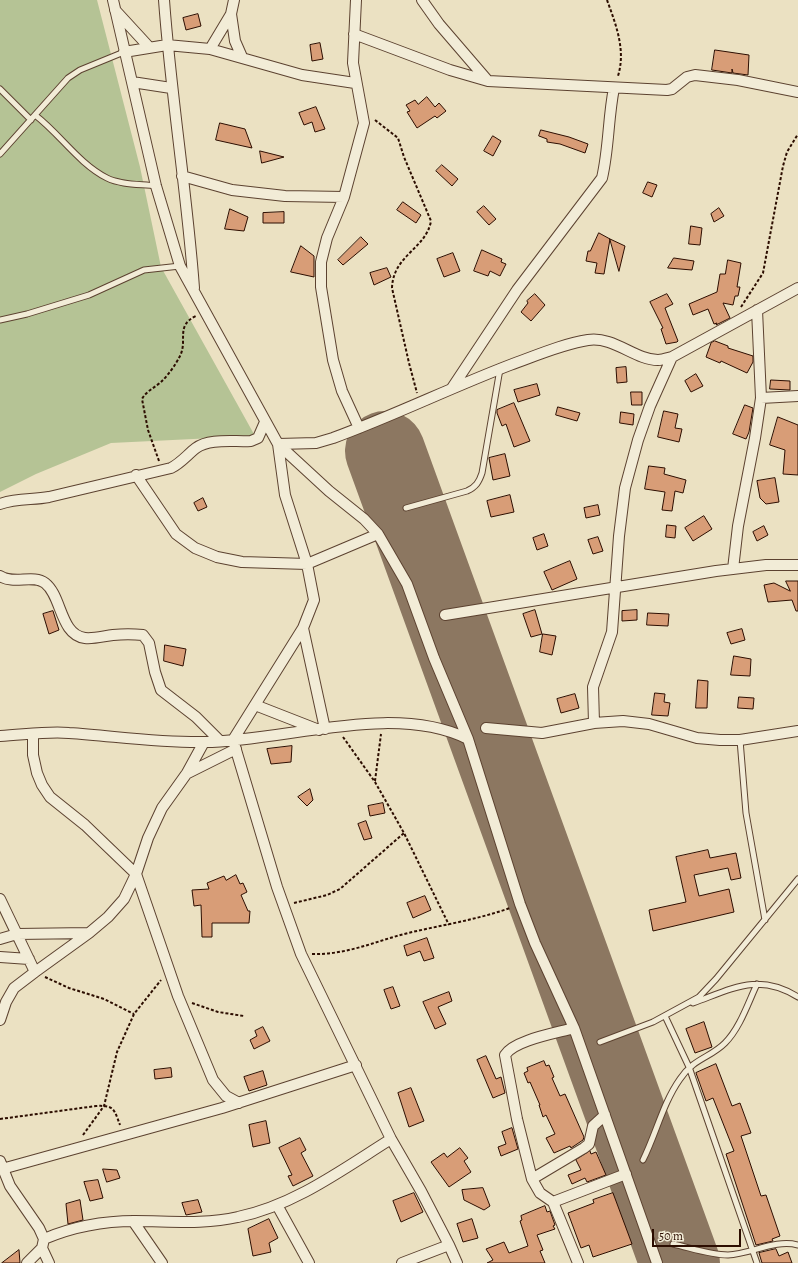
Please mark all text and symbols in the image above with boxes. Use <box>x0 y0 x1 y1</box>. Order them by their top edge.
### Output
scale bar <box>654 1221 743 1247</box>
text: 50 m <box>659 1228 683 1244</box>

